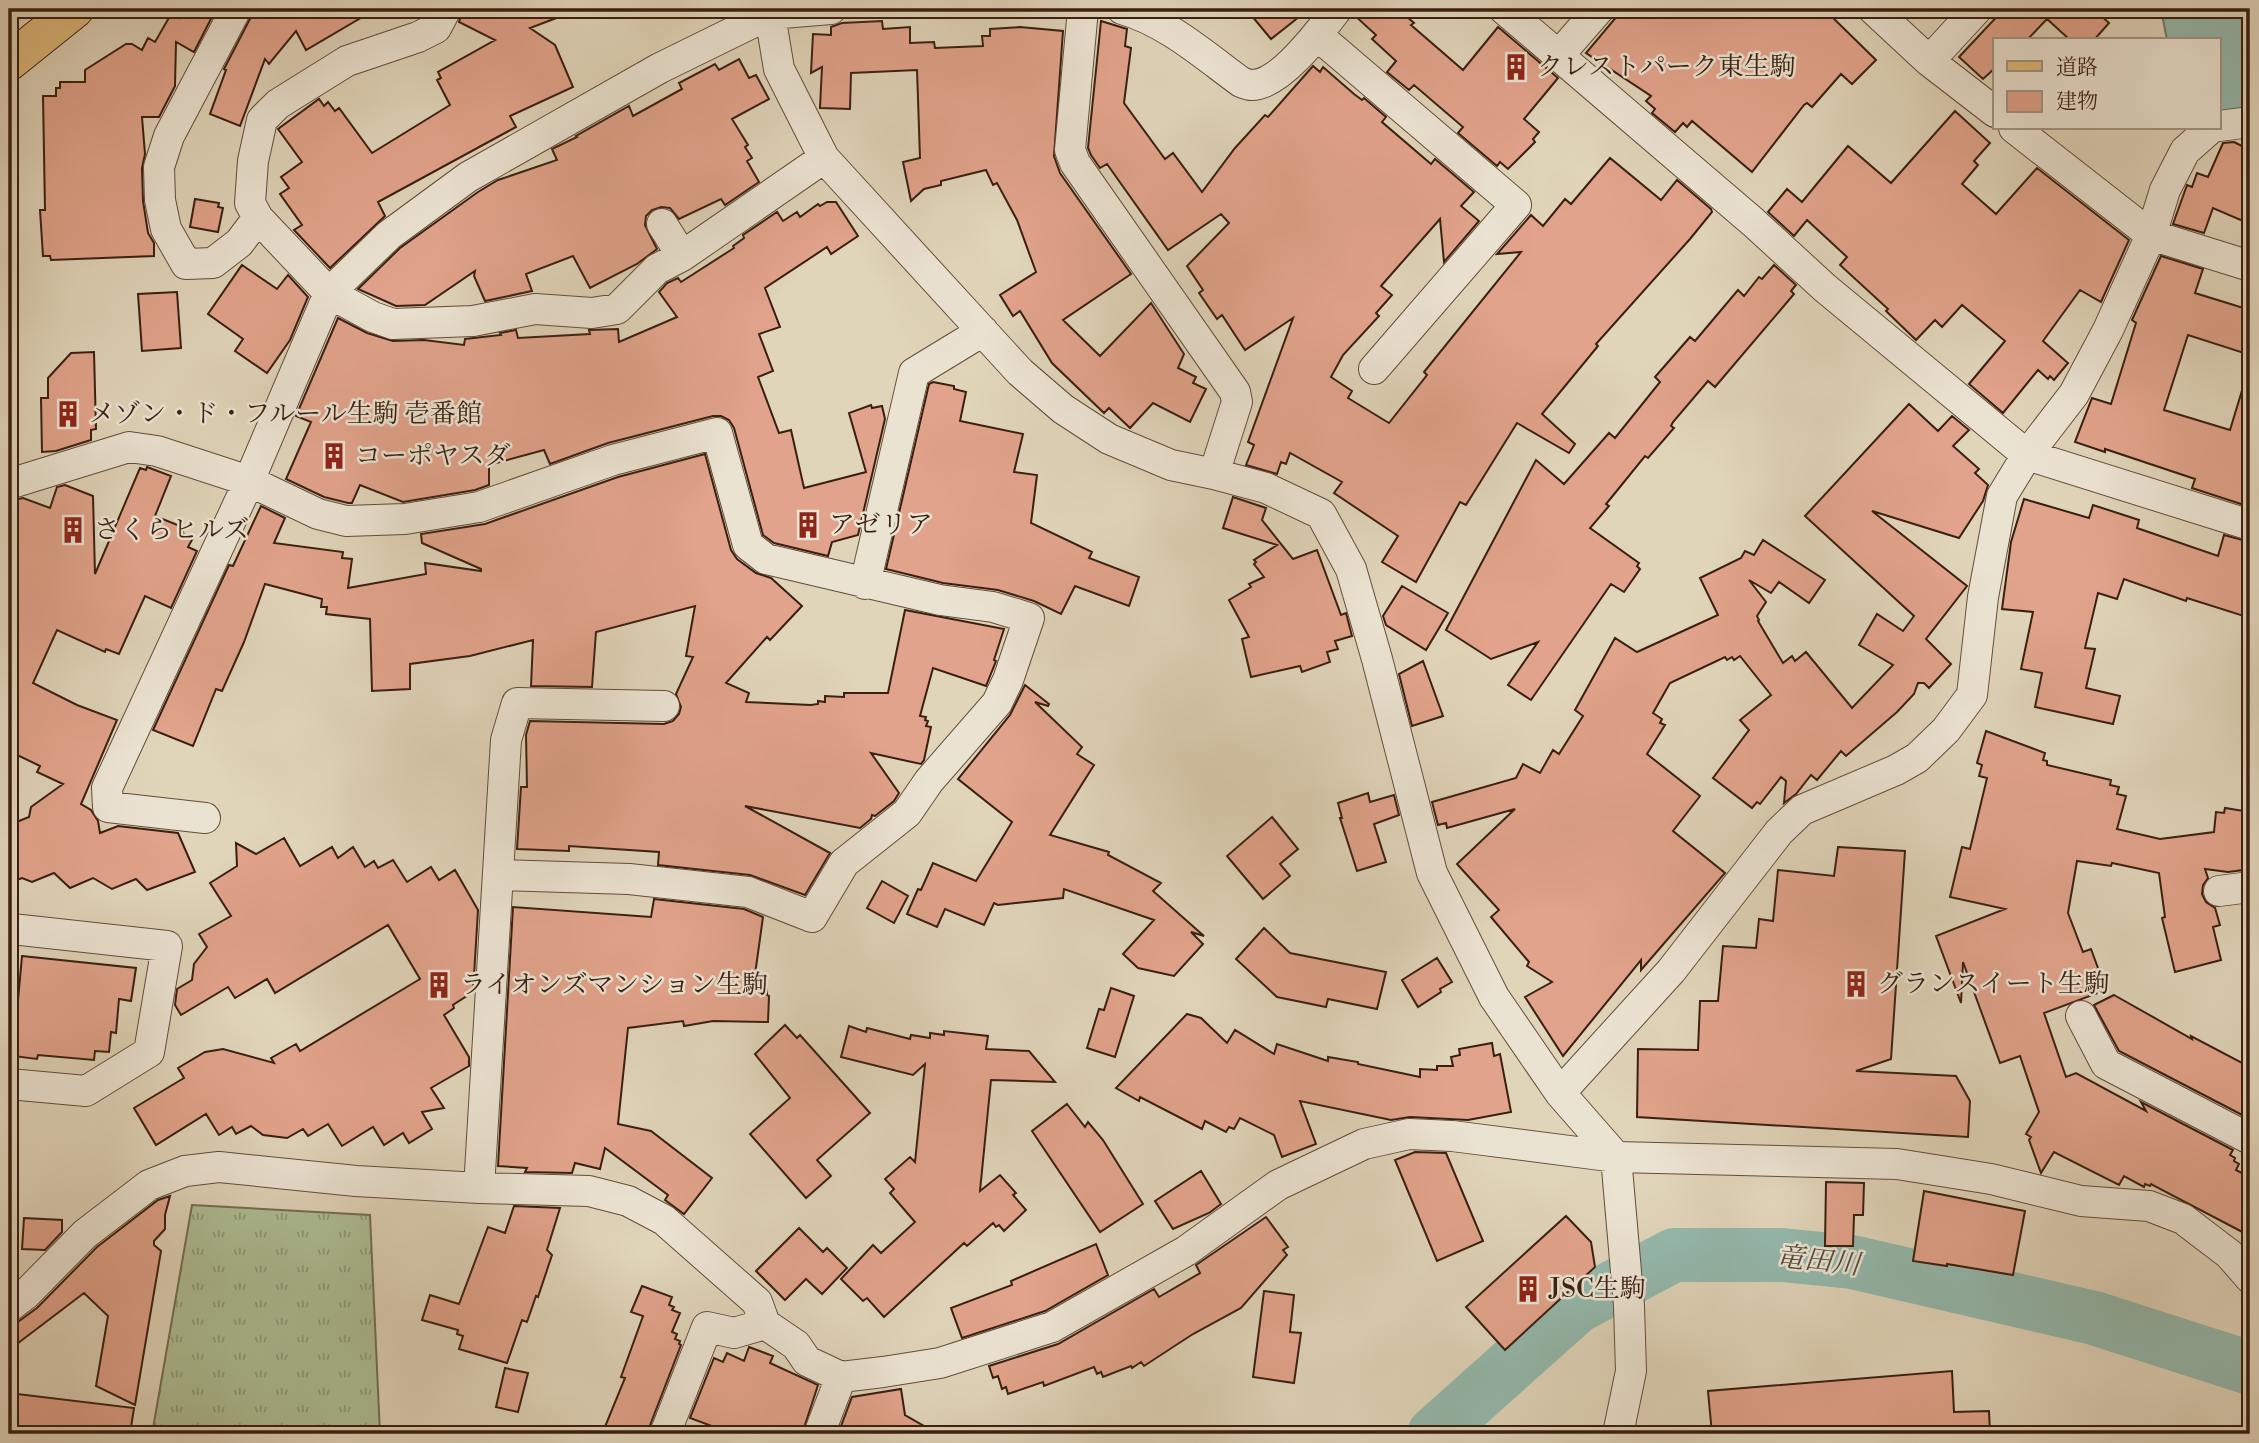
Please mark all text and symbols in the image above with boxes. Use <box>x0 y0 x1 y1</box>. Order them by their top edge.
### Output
legend <box>1993 38 2220 130</box>
place label: クレストパーク東生駒 <box>1537 51 1796 83</box>
building icon: クレストパーク東生駒 <box>1501 52 1531 82</box>
text: 道路 <box>2056 55 2098 81</box>
text: 建物 <box>2056 89 2098 115</box>
place label: メゾン・ド・フルール生駒 壱番館 <box>89 398 482 430</box>
building icon: メゾン・ド・フルール生駒 壱番館 <box>53 399 83 429</box>
place label: コーポヤスダ <box>355 440 510 472</box>
building icon: コーポヤスダ <box>319 441 349 471</box>
place label: アゼリア <box>829 509 933 541</box>
building icon: アゼリア <box>793 510 823 540</box>
place label: さくらヒルズ <box>94 514 249 546</box>
building icon: さくらヒルズ <box>58 515 88 545</box>
place label: グランスイート生駒 <box>1877 968 2110 1000</box>
place label: ライオンズマンション生駒 <box>460 969 768 1001</box>
building icon: グランスイート生駒 <box>1841 969 1871 999</box>
building icon: ライオンズマンション生駒 <box>424 970 454 1000</box>
water label: 竜田川 <box>1774 1239 1865 1283</box>
place label: JSC生駒 <box>1548 1273 1646 1305</box>
building icon: JSC生駒 <box>1513 1274 1543 1304</box>

